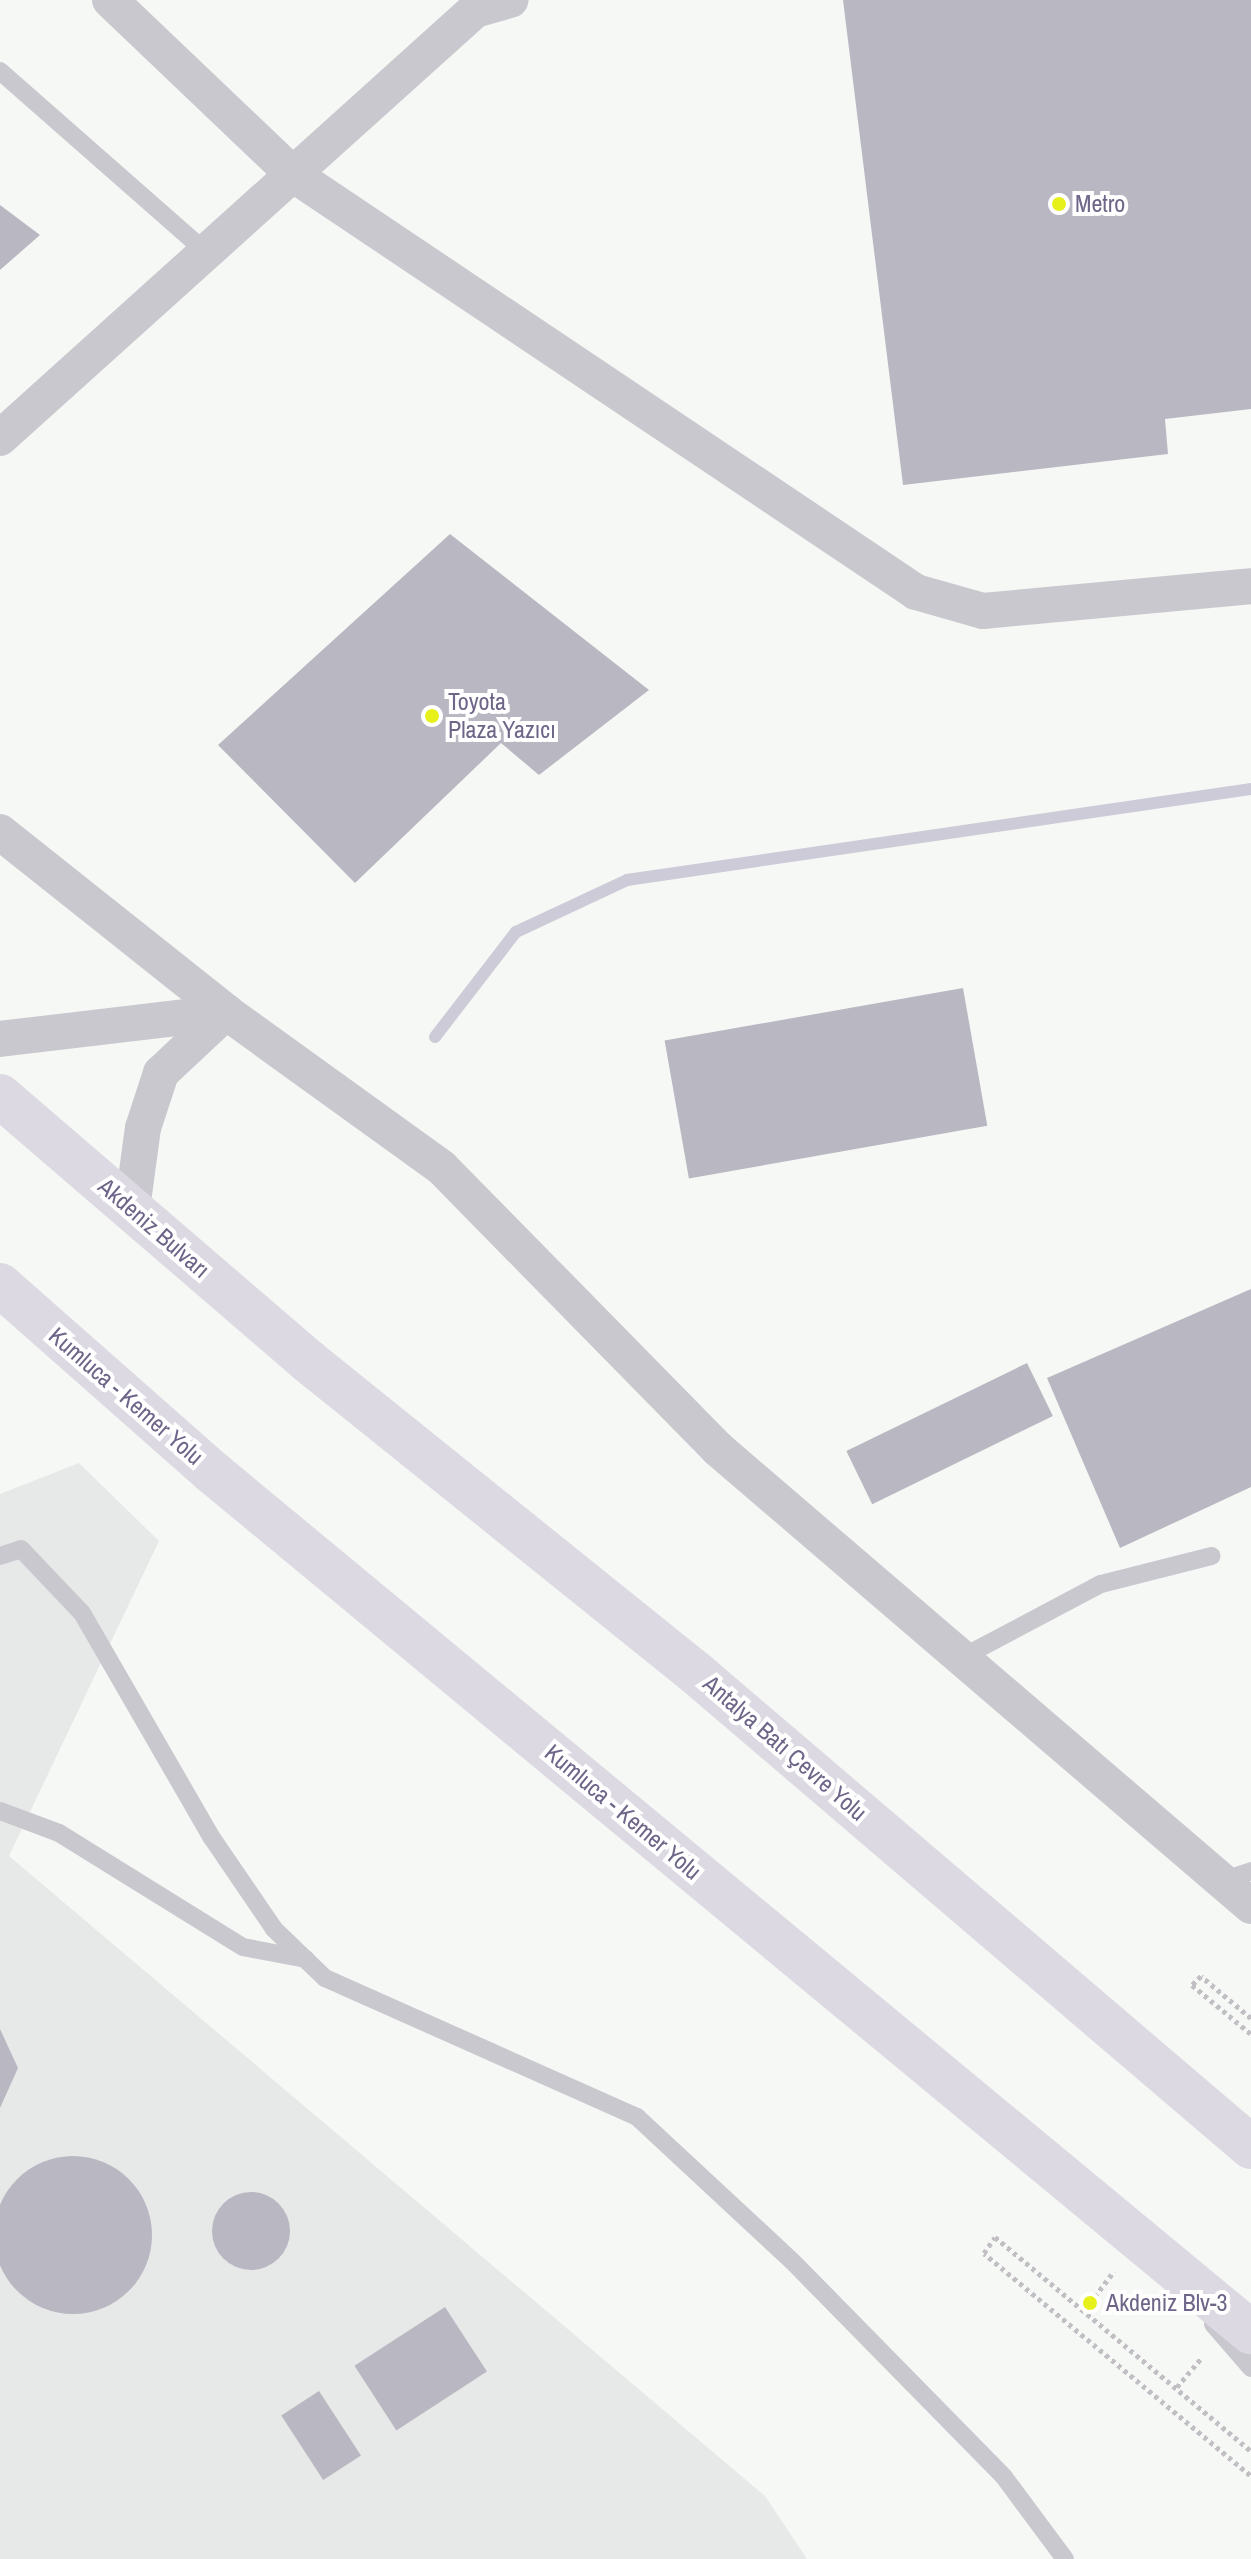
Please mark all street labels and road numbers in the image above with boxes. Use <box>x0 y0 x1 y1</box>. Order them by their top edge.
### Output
street label: Akdeniz Bulvarı <box>93 1172 215 1284</box>
street label: Kumluca - Kemer Yolu <box>43 1321 209 1471</box>
street label: Antalya Batı Çevre Yolu <box>697 1669 873 1827</box>
street label: Kumluca - Kemer Yolu <box>539 1738 707 1886</box>

